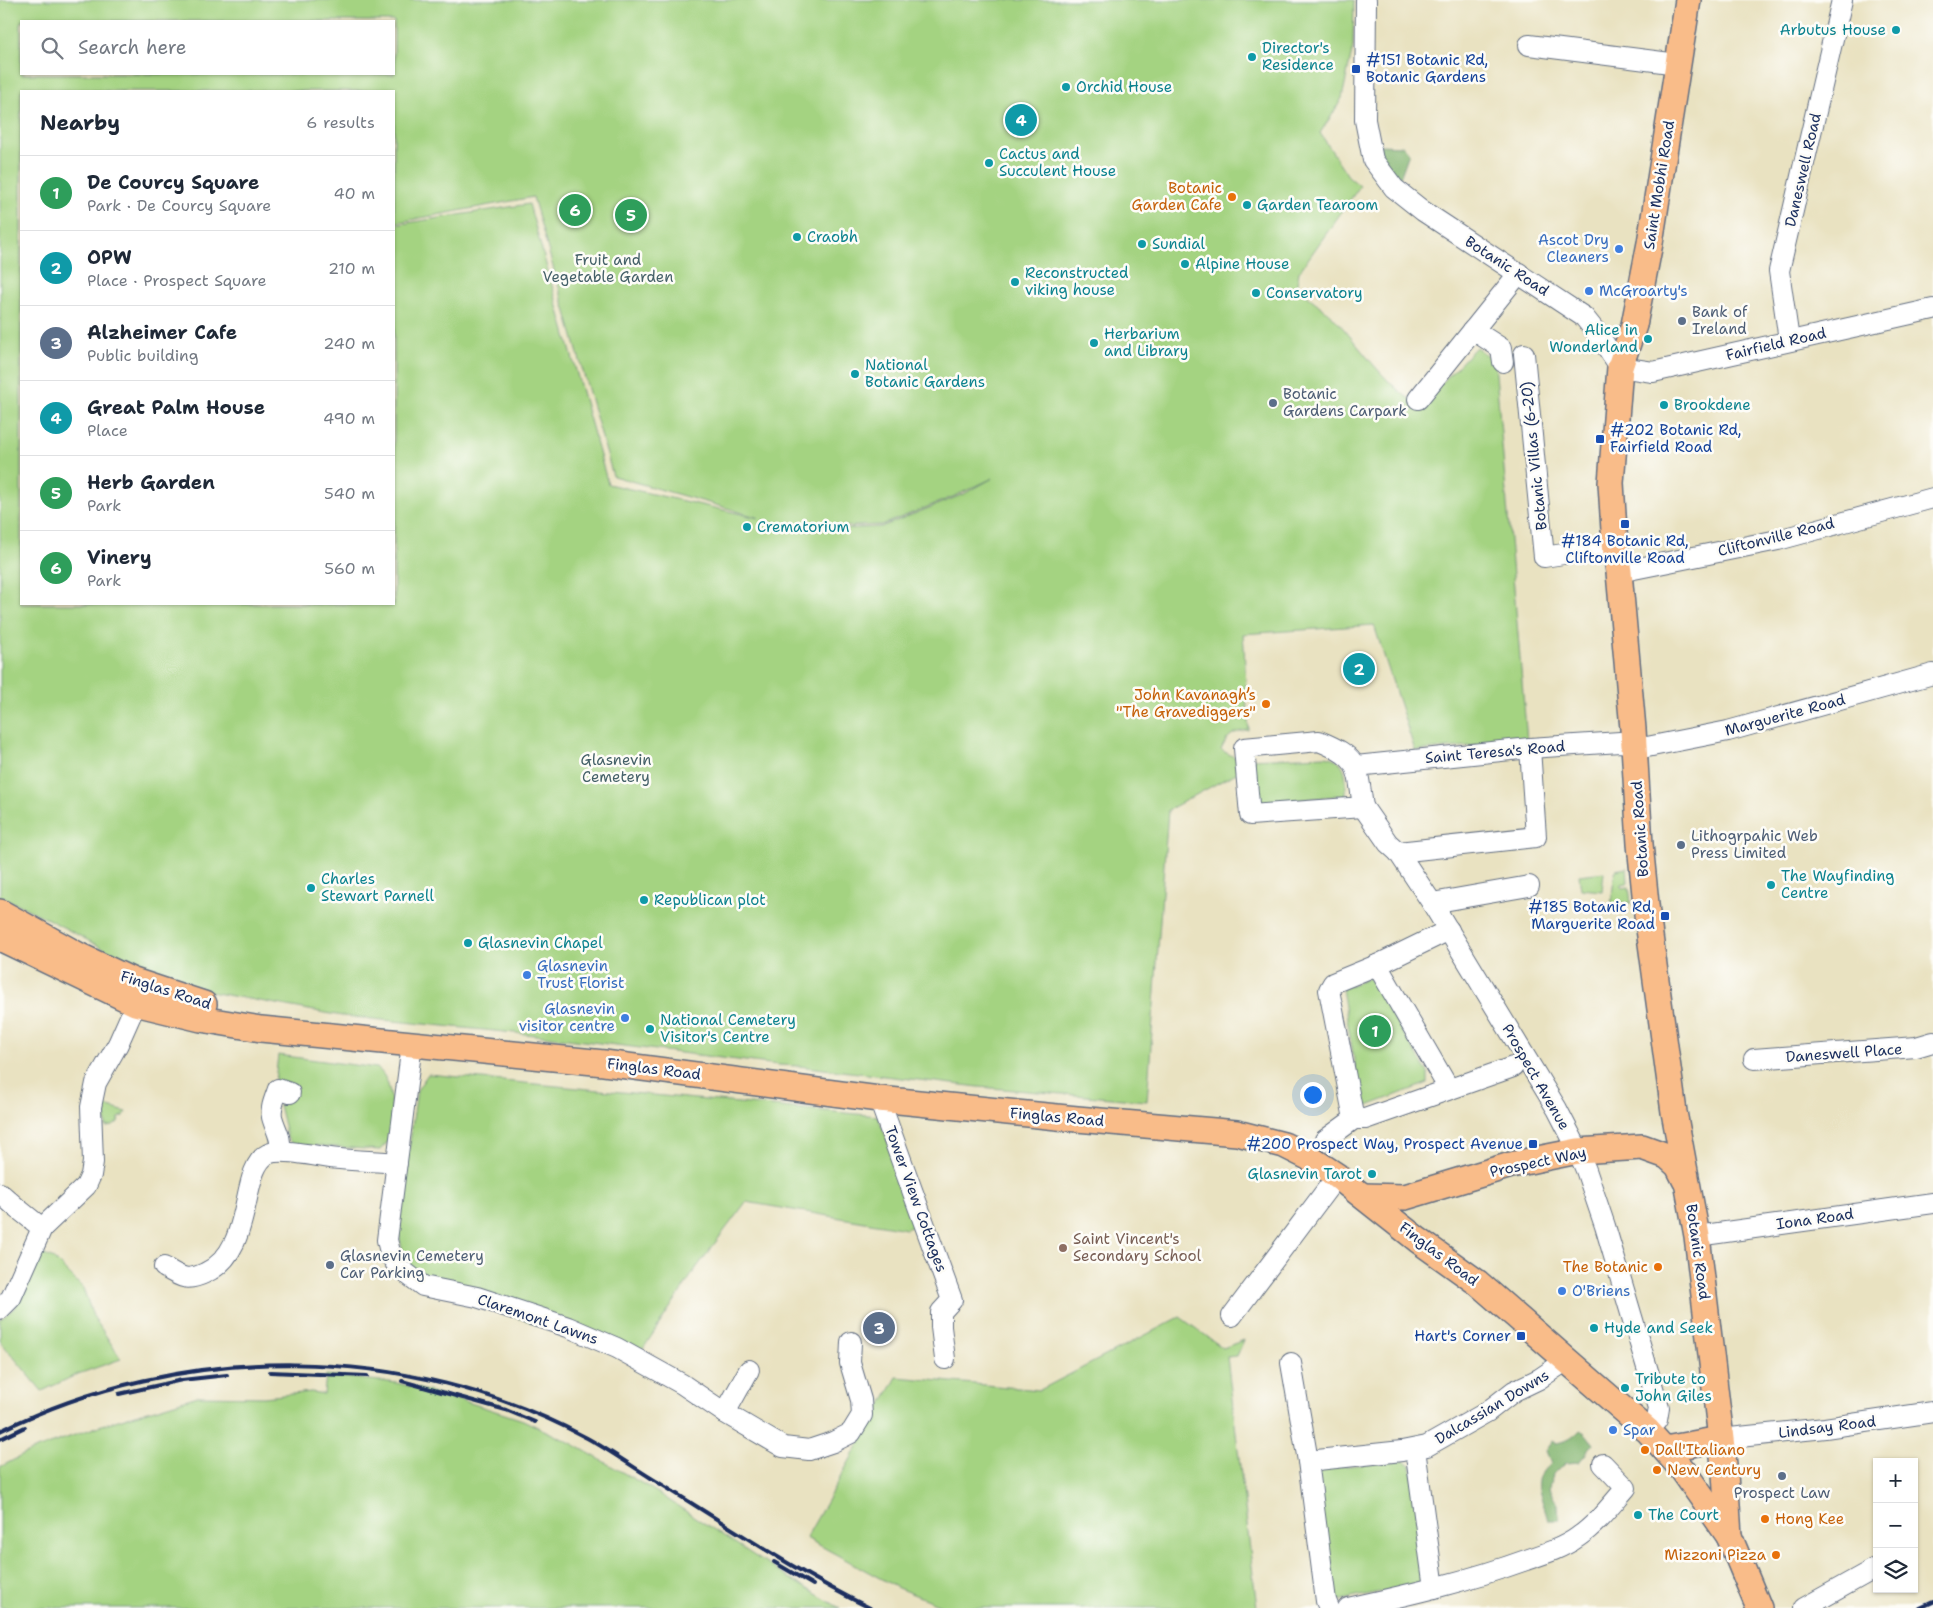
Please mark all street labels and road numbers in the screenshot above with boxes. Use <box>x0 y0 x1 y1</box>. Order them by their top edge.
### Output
street label: Daneswell Road <box>1780 111 1826 229</box>
street label: Saint Mobhi Road <box>1639 119 1679 251</box>
street label: Botanic Road <box>1461 231 1553 301</box>
street label: Fairfield Road <box>1724 323 1829 365</box>
street label: Botanic Villas (6-20) <box>1516 381 1552 531</box>
street label: Cliftonville Road <box>1716 513 1837 561</box>
street label: Marguerite Road <box>1723 689 1848 741</box>
street label: Saint Teresa's Road <box>1424 736 1566 768</box>
street label: Botanic Road <box>1627 780 1653 878</box>
street label: Finglas Road <box>118 966 214 1014</box>
street label: Prospect Avenue <box>1497 1020 1575 1134</box>
street label: Daneswell Place <box>1785 1039 1903 1067</box>
street label: Finglas Road <box>606 1053 703 1085</box>
street label: Finglas Road <box>1009 1103 1105 1131</box>
street label: Tower View Cottages <box>880 1123 952 1275</box>
street label: Prospect Way <box>1488 1142 1588 1182</box>
street label: Botanic Road <box>1681 1203 1715 1302</box>
street label: Iona Road <box>1775 1204 1855 1234</box>
street label: Finglas Road <box>1395 1218 1483 1291</box>
street label: Claremont Lawns <box>475 1289 601 1349</box>
street label: Dalcassian Downs <box>1431 1365 1553 1449</box>
street label: Lindsay Road <box>1777 1411 1877 1443</box>

